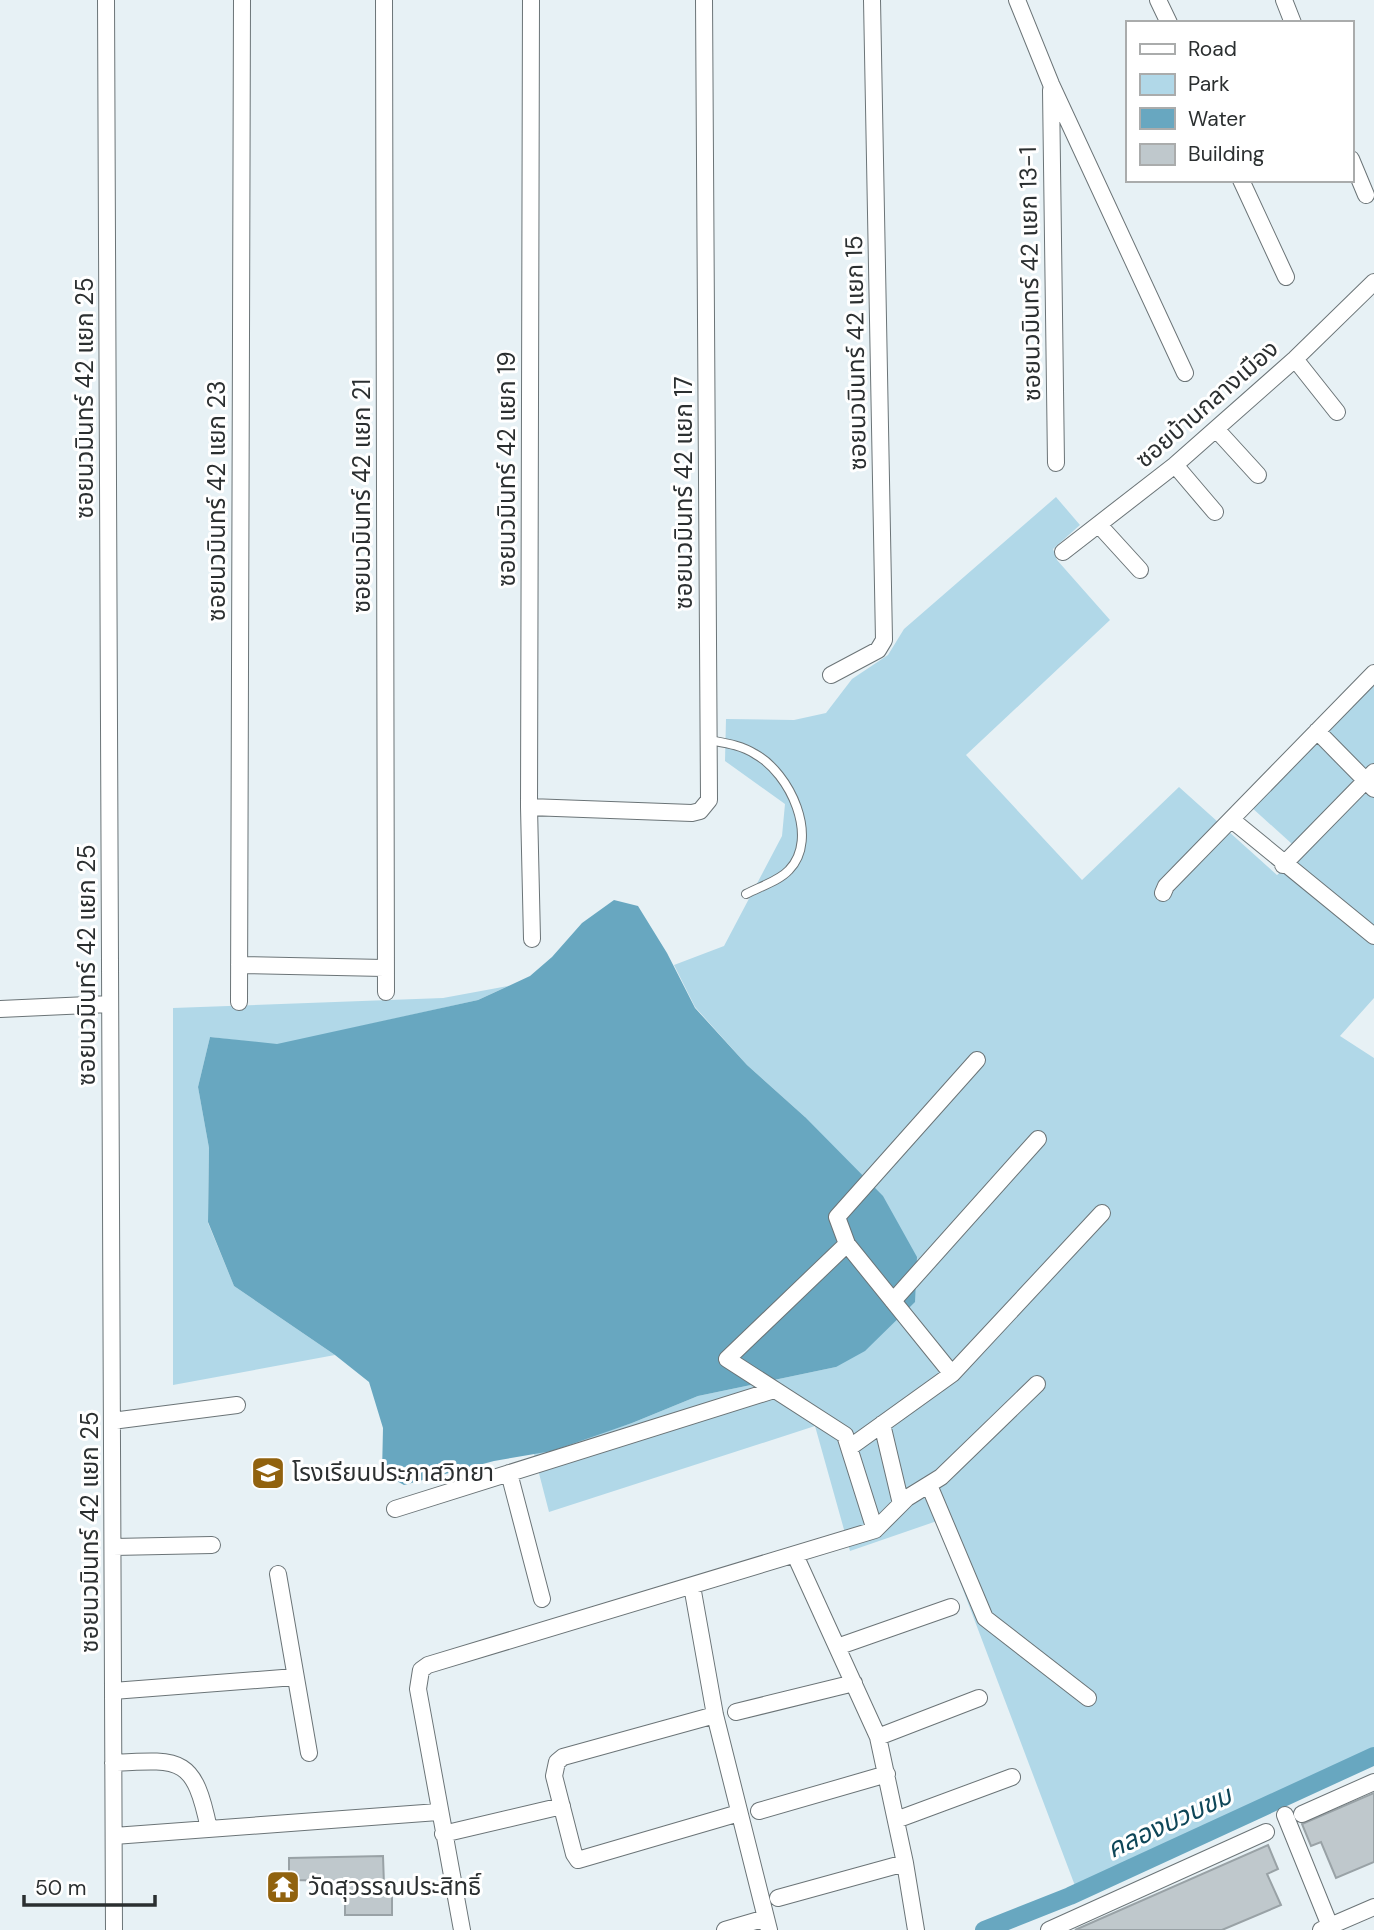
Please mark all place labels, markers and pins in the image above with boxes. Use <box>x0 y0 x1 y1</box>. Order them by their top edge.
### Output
school or university icon: โรงเรียนประภาสวิทยา <box>249 1454 287 1492</box>
place label: โรงเรียนประภาสวิทยา <box>292 1457 494 1488</box>
temple icon: วัดสุวรรณประสิทธิ์ <box>264 1868 302 1906</box>
place label: วัดสุวรรณประสิทธิ์ <box>308 1871 482 1902</box>

